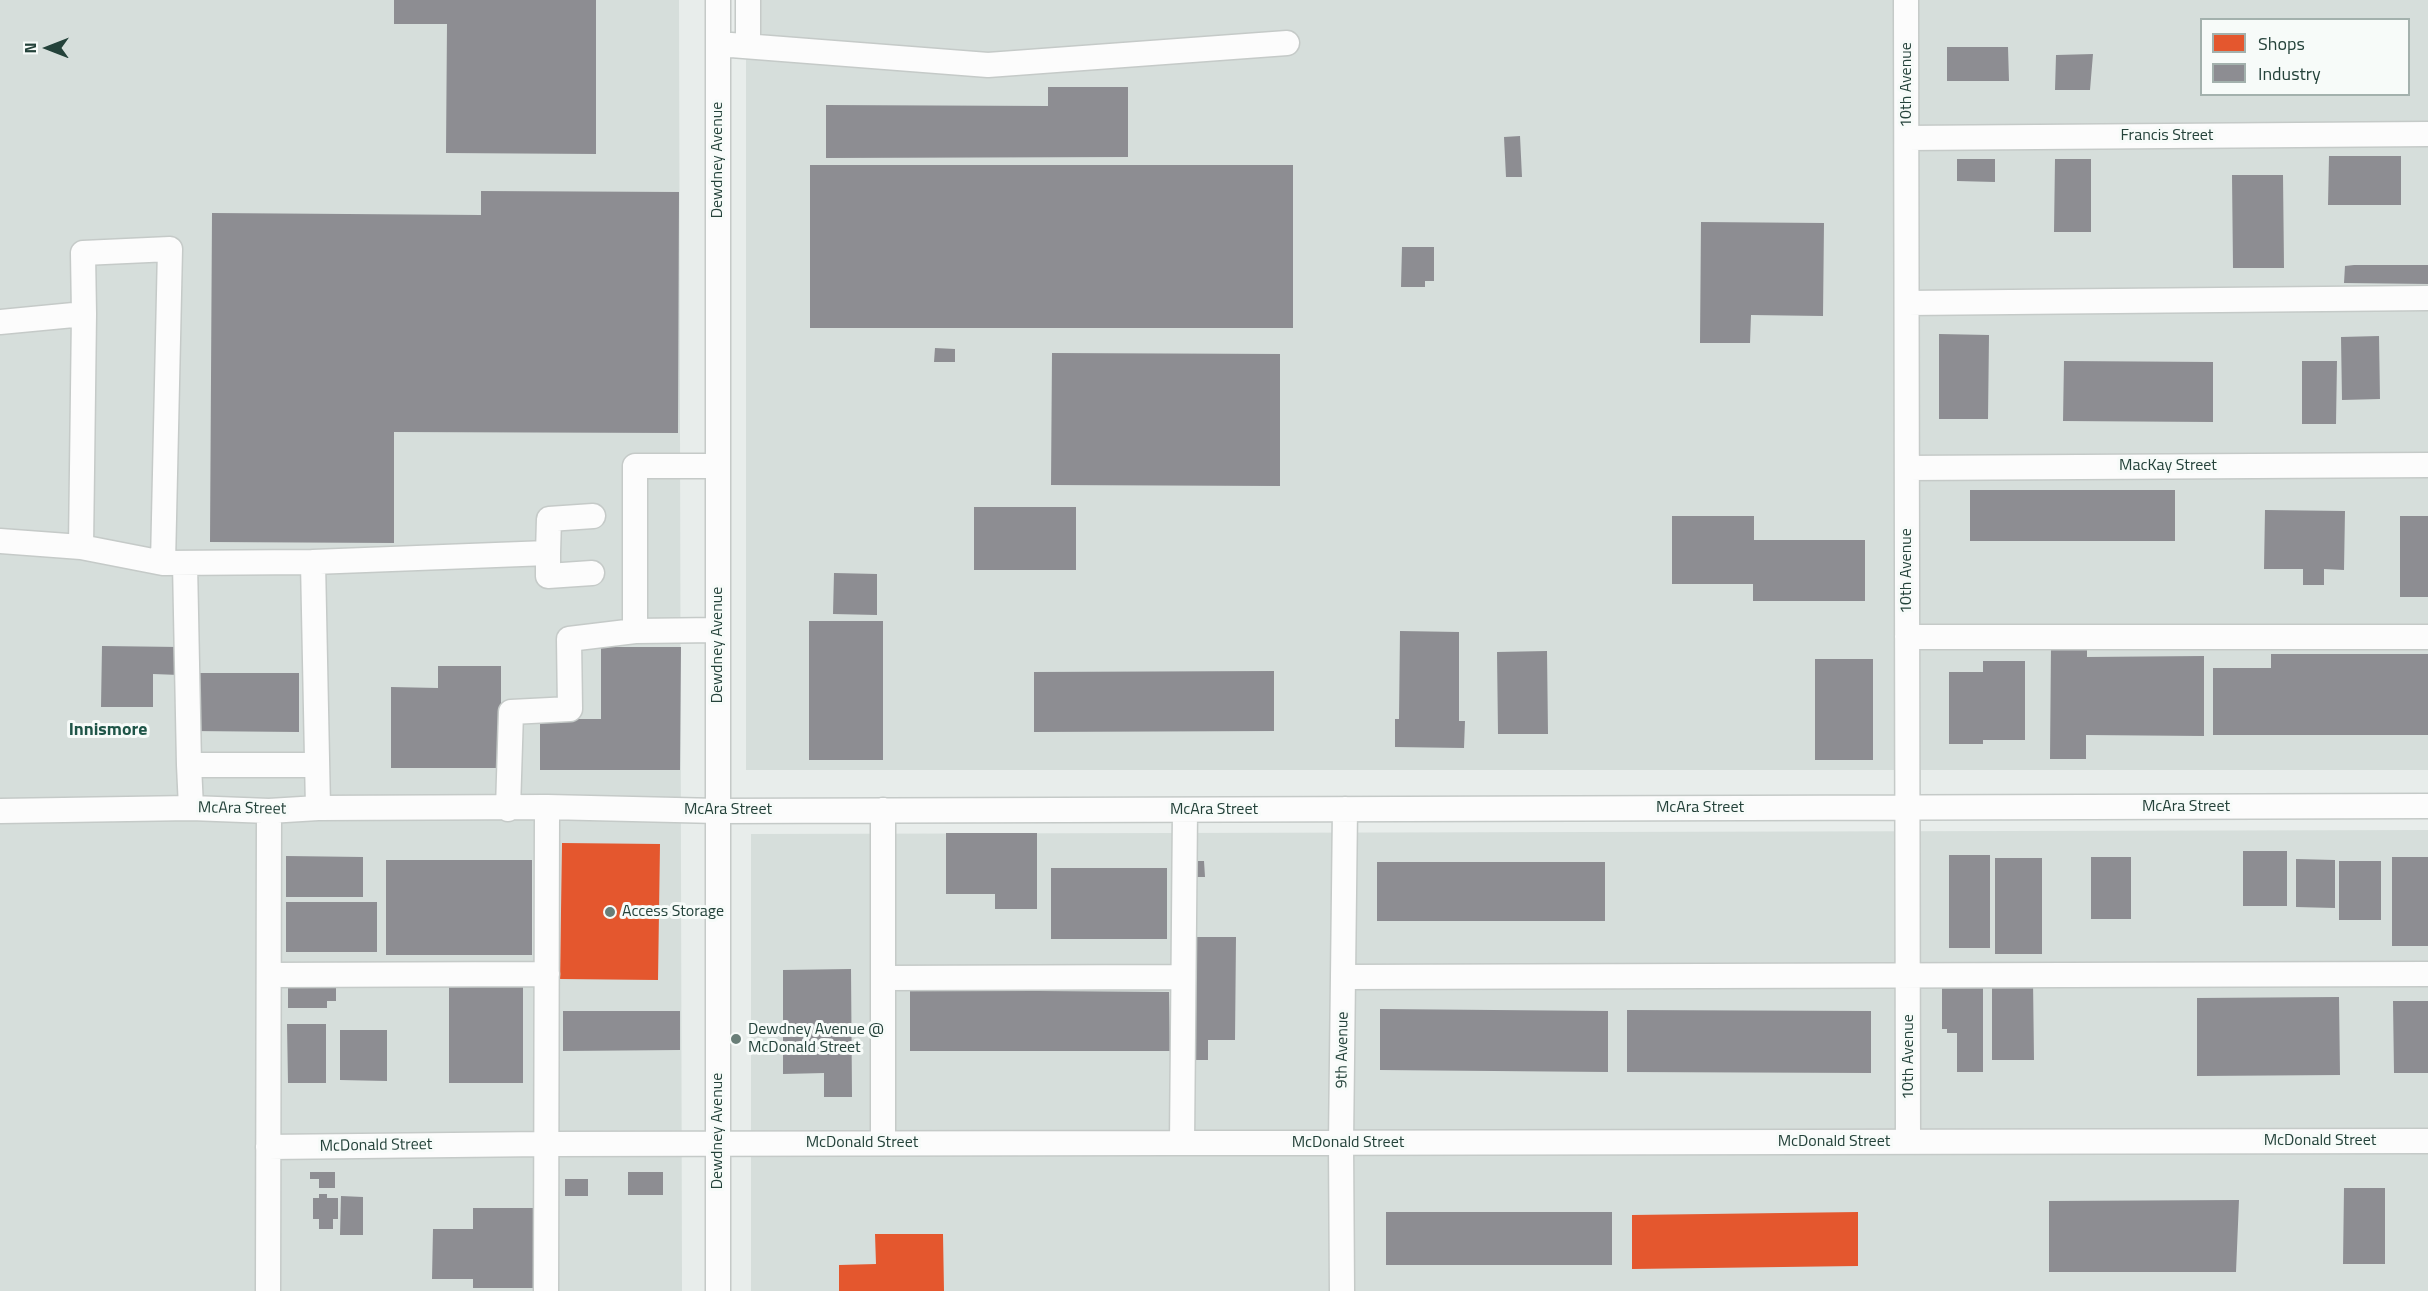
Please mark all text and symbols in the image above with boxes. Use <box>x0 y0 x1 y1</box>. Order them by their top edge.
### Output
north arrow <box>18 18 78 78</box>
legend <box>2200 18 2410 96</box>
text: Shops <box>2258 30 2305 57</box>
text: N <box>18 42 42 54</box>
street label: 10th Avenue <box>1897 42 1917 128</box>
text: Industry <box>2258 60 2321 87</box>
street label: Dewdney Avenue <box>708 102 728 218</box>
street label: Francis Street <box>2121 126 2213 146</box>
street label: MacKay Street <box>2119 456 2217 476</box>
street label: 10th Avenue <box>1897 528 1917 614</box>
street label: Dewdney Avenue <box>708 587 728 703</box>
district label: Innismore <box>69 720 147 742</box>
street label: McAra Street <box>2142 797 2230 817</box>
street label: McAra Street <box>1656 798 1744 818</box>
street label: McAra Street <box>198 799 286 819</box>
street label: McAra Street <box>684 800 772 820</box>
street label: McAra Street <box>1170 800 1258 820</box>
place label: Access Storage <box>622 902 724 922</box>
marker: Access Storage <box>603 905 617 919</box>
street label: 9th Avenue <box>1333 1011 1353 1089</box>
street label: 10th Avenue <box>1899 1014 1919 1100</box>
place label: Dewdney Avenue @ McDonald Street <box>748 1020 884 1058</box>
marker: Dewdney Avenue @ McDonald Street <box>729 1032 743 1046</box>
street label: Dewdney Avenue <box>708 1073 728 1189</box>
street label: McDonald Street <box>2264 1131 2376 1151</box>
street label: McDonald Street <box>1778 1132 1890 1152</box>
street label: McDonald Street <box>806 1133 918 1153</box>
street label: McDonald Street <box>1292 1133 1404 1153</box>
street label: McDonald Street <box>320 1135 432 1157</box>

